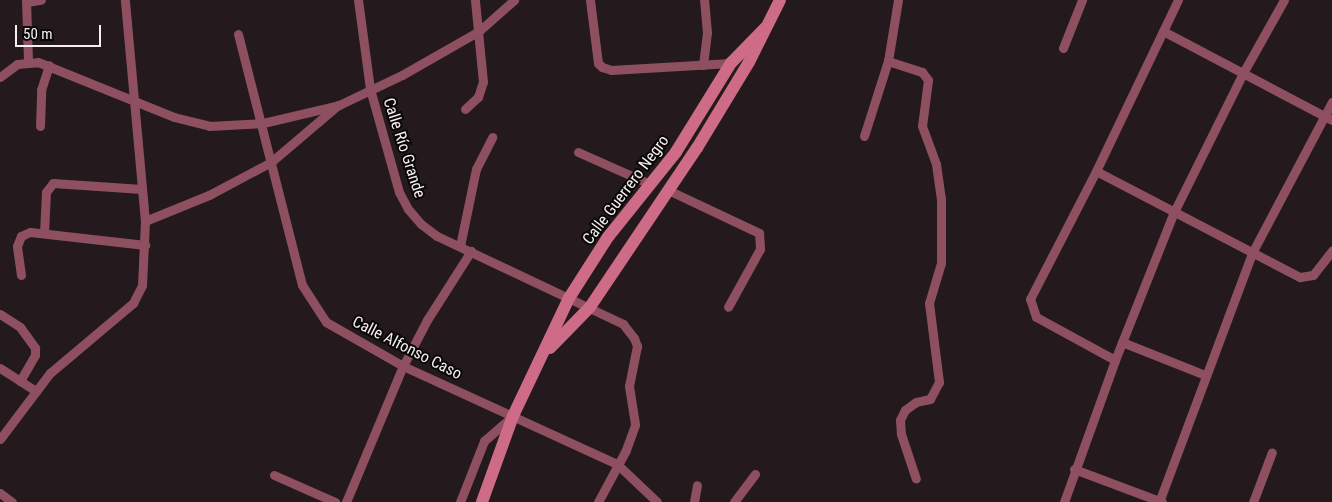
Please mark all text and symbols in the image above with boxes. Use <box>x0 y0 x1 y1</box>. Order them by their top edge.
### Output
scale bar <box>18 15 104 47</box>
text: 50 m <box>23 25 53 43</box>
street label: Calle Río Grande <box>379 96 429 200</box>
street label: Calle Guerrero Negro <box>579 132 673 248</box>
street label: Calle Alfonso Caso <box>349 312 465 384</box>

